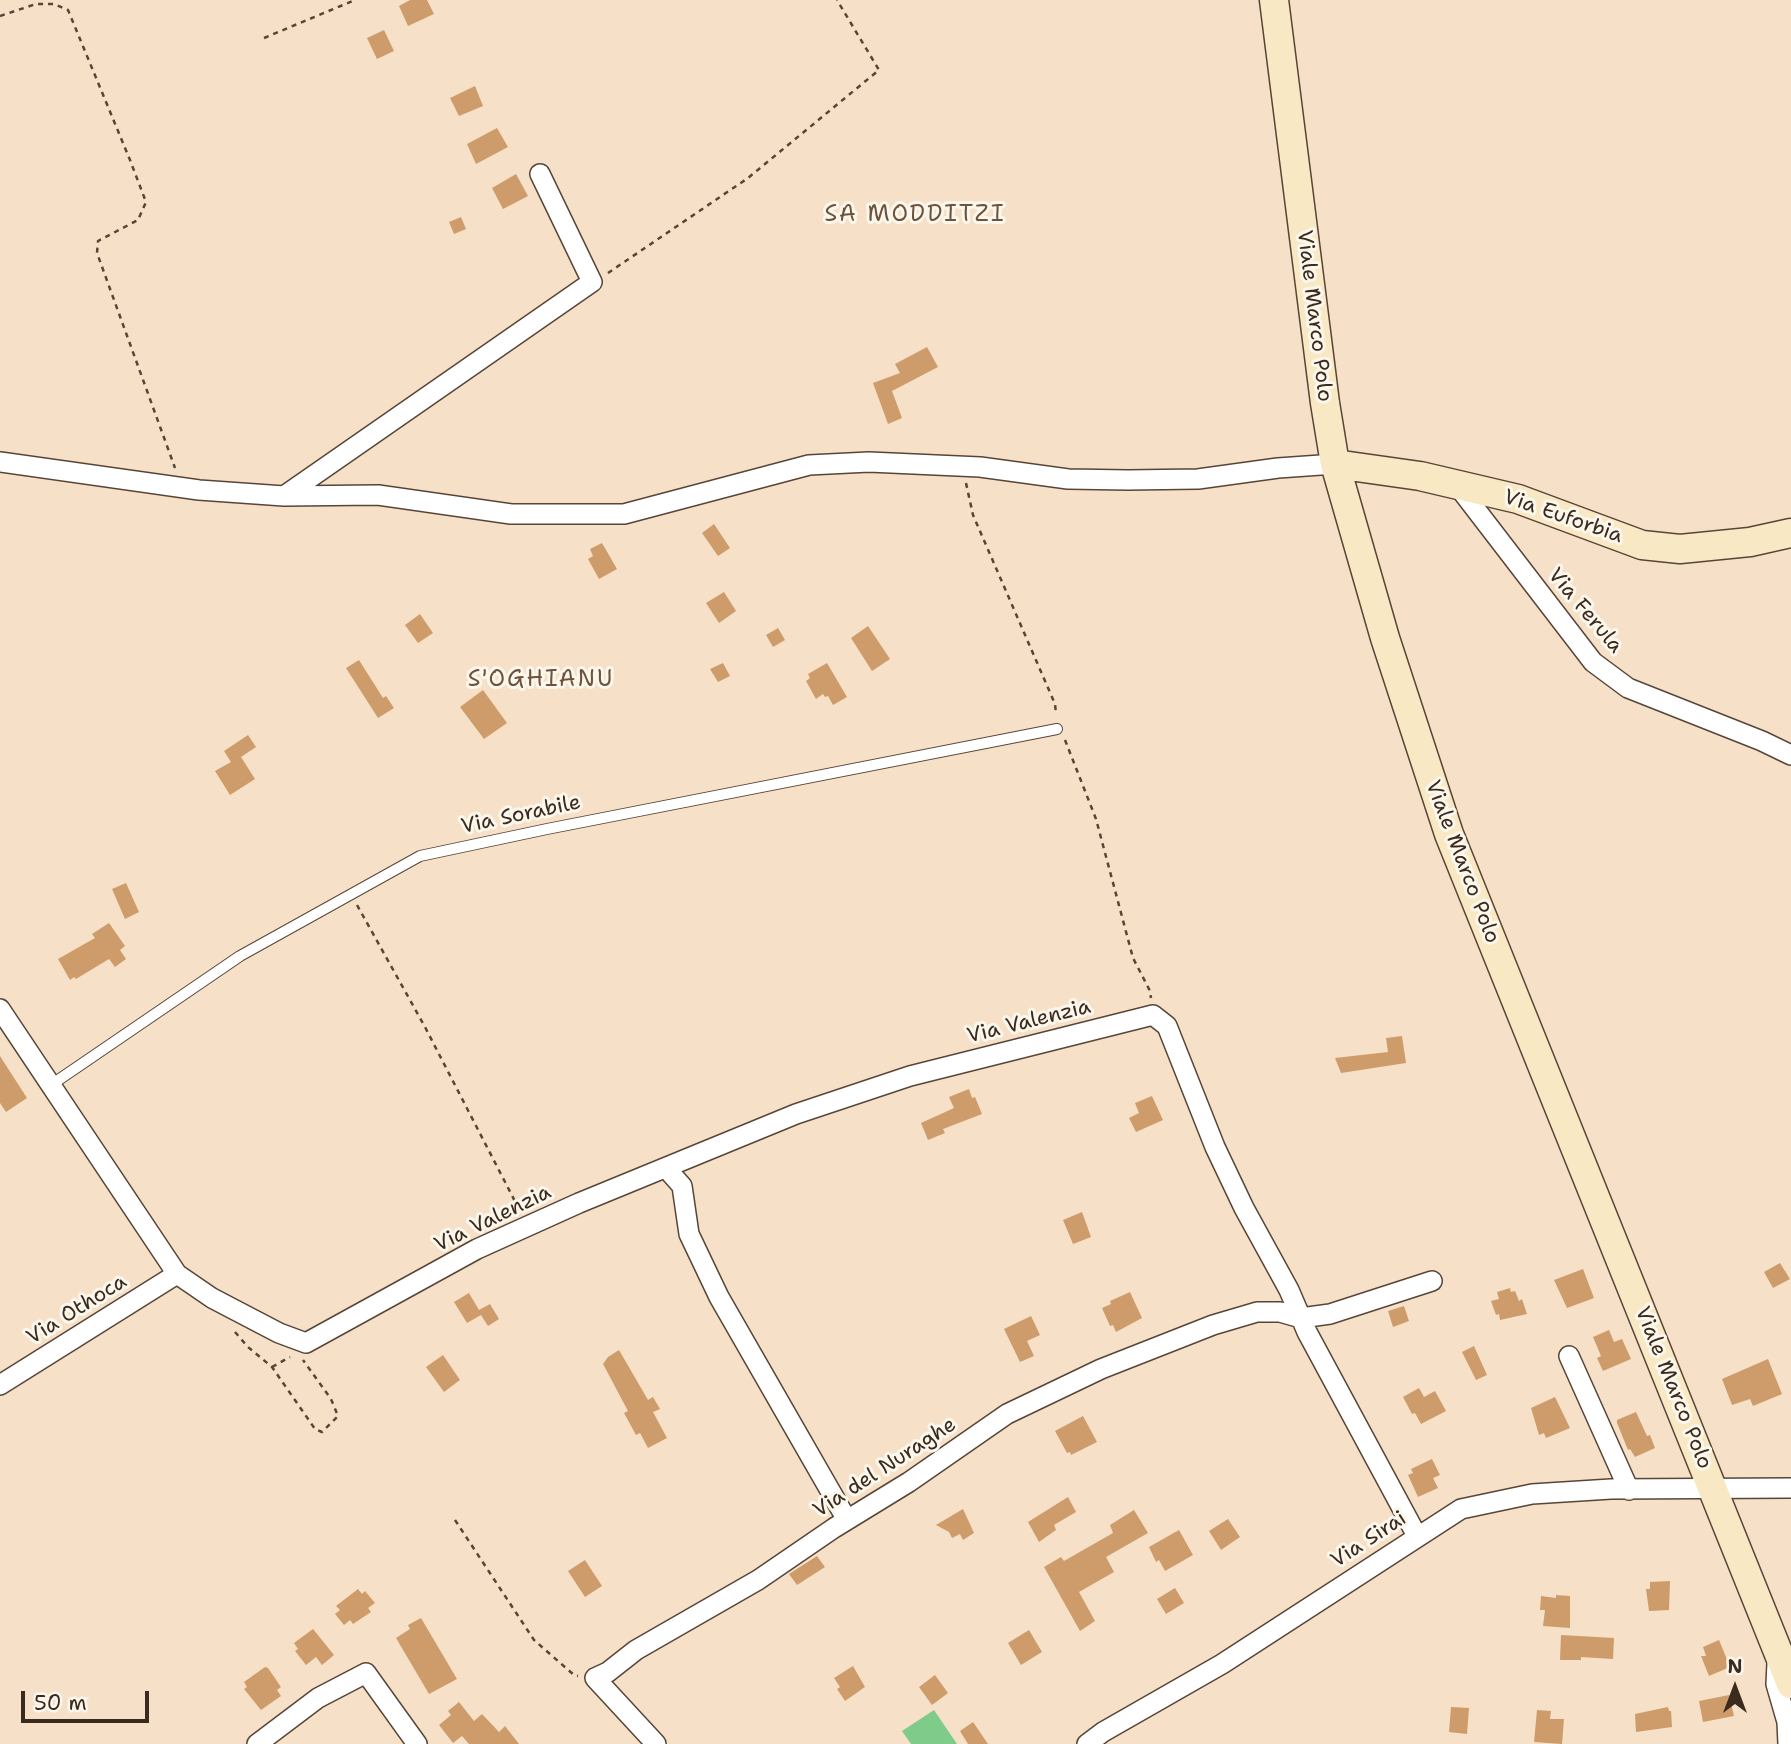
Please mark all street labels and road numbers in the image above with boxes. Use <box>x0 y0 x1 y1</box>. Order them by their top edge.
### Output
street label: Viale Marco Polo <box>1291 229 1337 403</box>
street label: Via Euforbia <box>1500 485 1626 549</box>
street label: Via Ferula <box>1542 563 1628 659</box>
street label: Viale Marco Polo <box>1419 777 1505 947</box>
street label: Via Sorabile <box>459 790 583 840</box>
street label: Via Valenzia <box>965 994 1093 1050</box>
street label: Via Valenzia <box>431 1180 555 1258</box>
street label: Via Othoca <box>23 1269 131 1351</box>
street label: Viale Marco Polo <box>1629 1303 1717 1473</box>
street label: Via del Nuraghe <box>809 1412 961 1524</box>
street label: Via Sirai <box>1327 1506 1411 1574</box>

